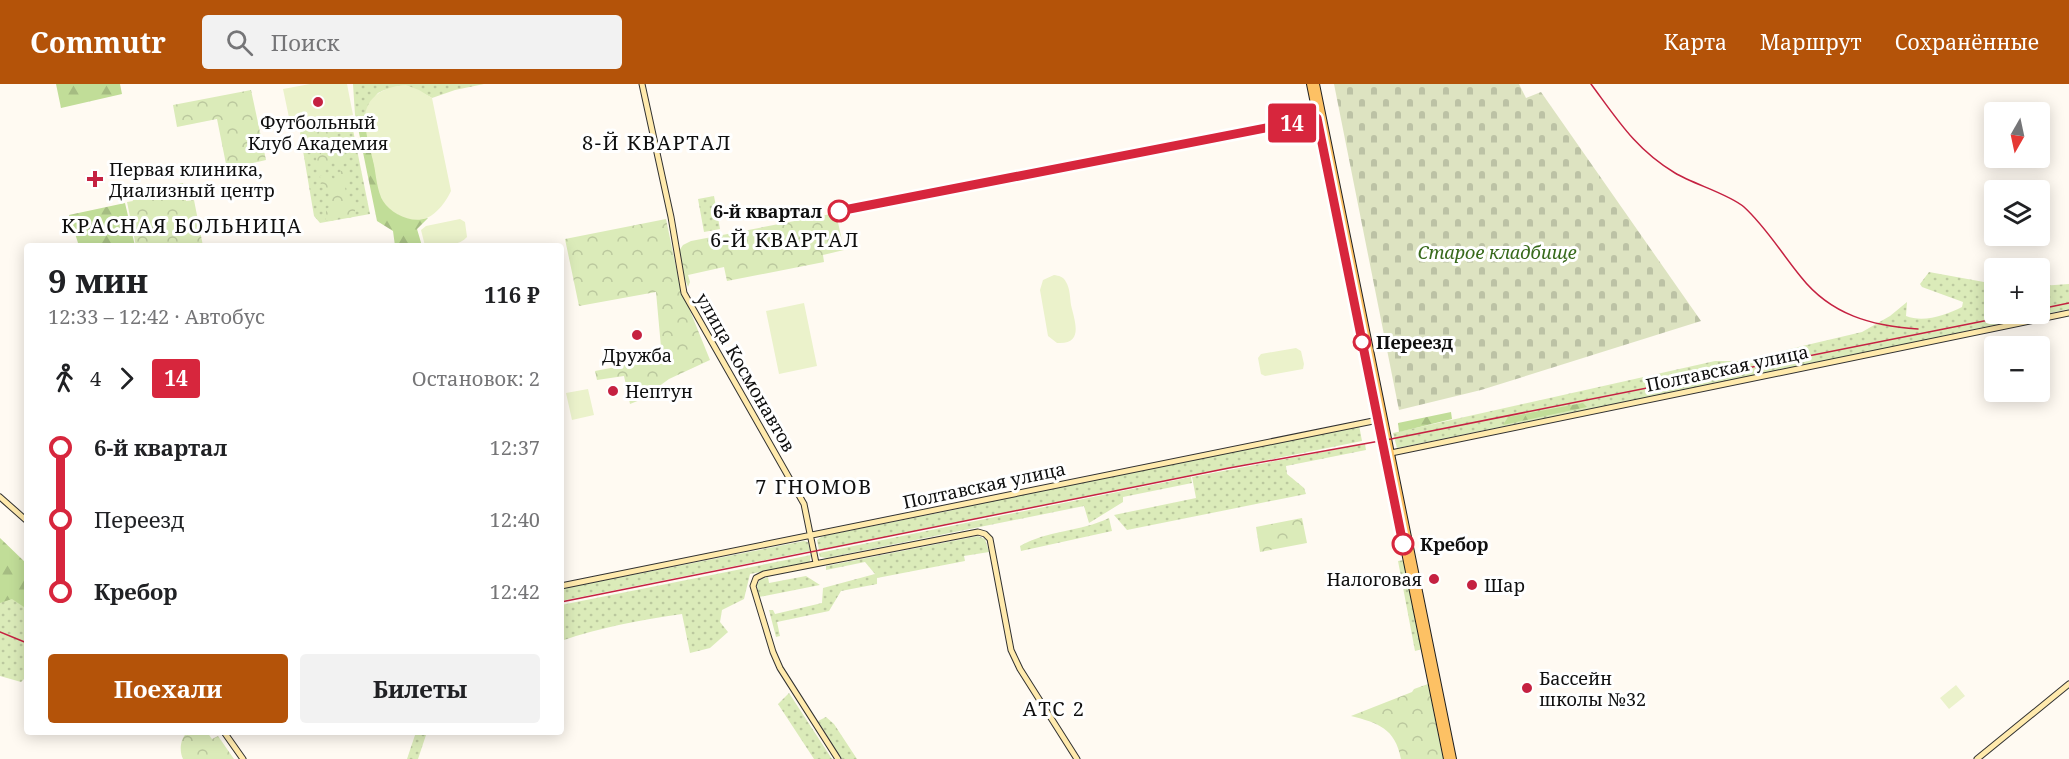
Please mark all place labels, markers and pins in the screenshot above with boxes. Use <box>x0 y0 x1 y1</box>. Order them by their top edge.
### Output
marker: Футбольный Клуб Академия <box>311 95 325 109</box>
place label: Футбольный Клуб Академия <box>248 110 388 155</box>
place label: Первая клиника, Диализный центр <box>109 157 275 202</box>
marker: Первая клиника, Диализный центр <box>86 170 104 188</box>
place label: 6-й квартал <box>713 199 822 223</box>
marker: 6-й квартал <box>828 200 850 222</box>
marker: Дружба <box>630 328 644 342</box>
place label: Переезд <box>1376 330 1453 354</box>
marker: Переезд <box>1353 333 1371 351</box>
place label: Дружба <box>602 343 672 367</box>
place label: Нептун <box>625 379 693 403</box>
marker: Нептун <box>606 384 620 398</box>
place label: Кребор <box>1420 532 1488 556</box>
marker: Кребор <box>1392 533 1414 555</box>
place label: Налоговая <box>1327 567 1422 591</box>
marker: Налоговая <box>1427 572 1441 586</box>
place label: Шар <box>1484 573 1525 597</box>
marker: Шар <box>1465 578 1479 592</box>
place label: Бассейн школы №32 <box>1539 666 1646 711</box>
marker: Бассейн школы №32 <box>1520 681 1534 695</box>

